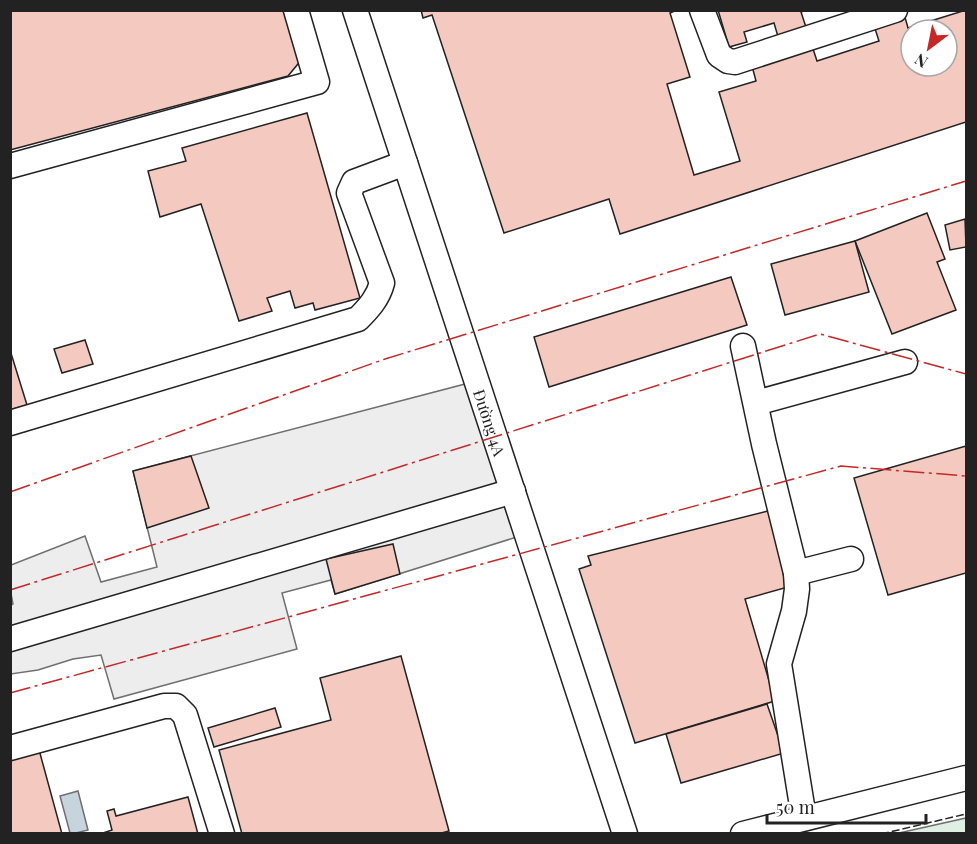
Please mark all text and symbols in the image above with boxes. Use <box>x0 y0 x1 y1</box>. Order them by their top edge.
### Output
north arrow <box>899 18 959 78</box>
text: N <box>910 49 931 73</box>
street label: Đường 4A <box>469 386 511 459</box>
scale bar <box>767 787 926 825</box>
text: 50 m <box>776 795 815 819</box>

